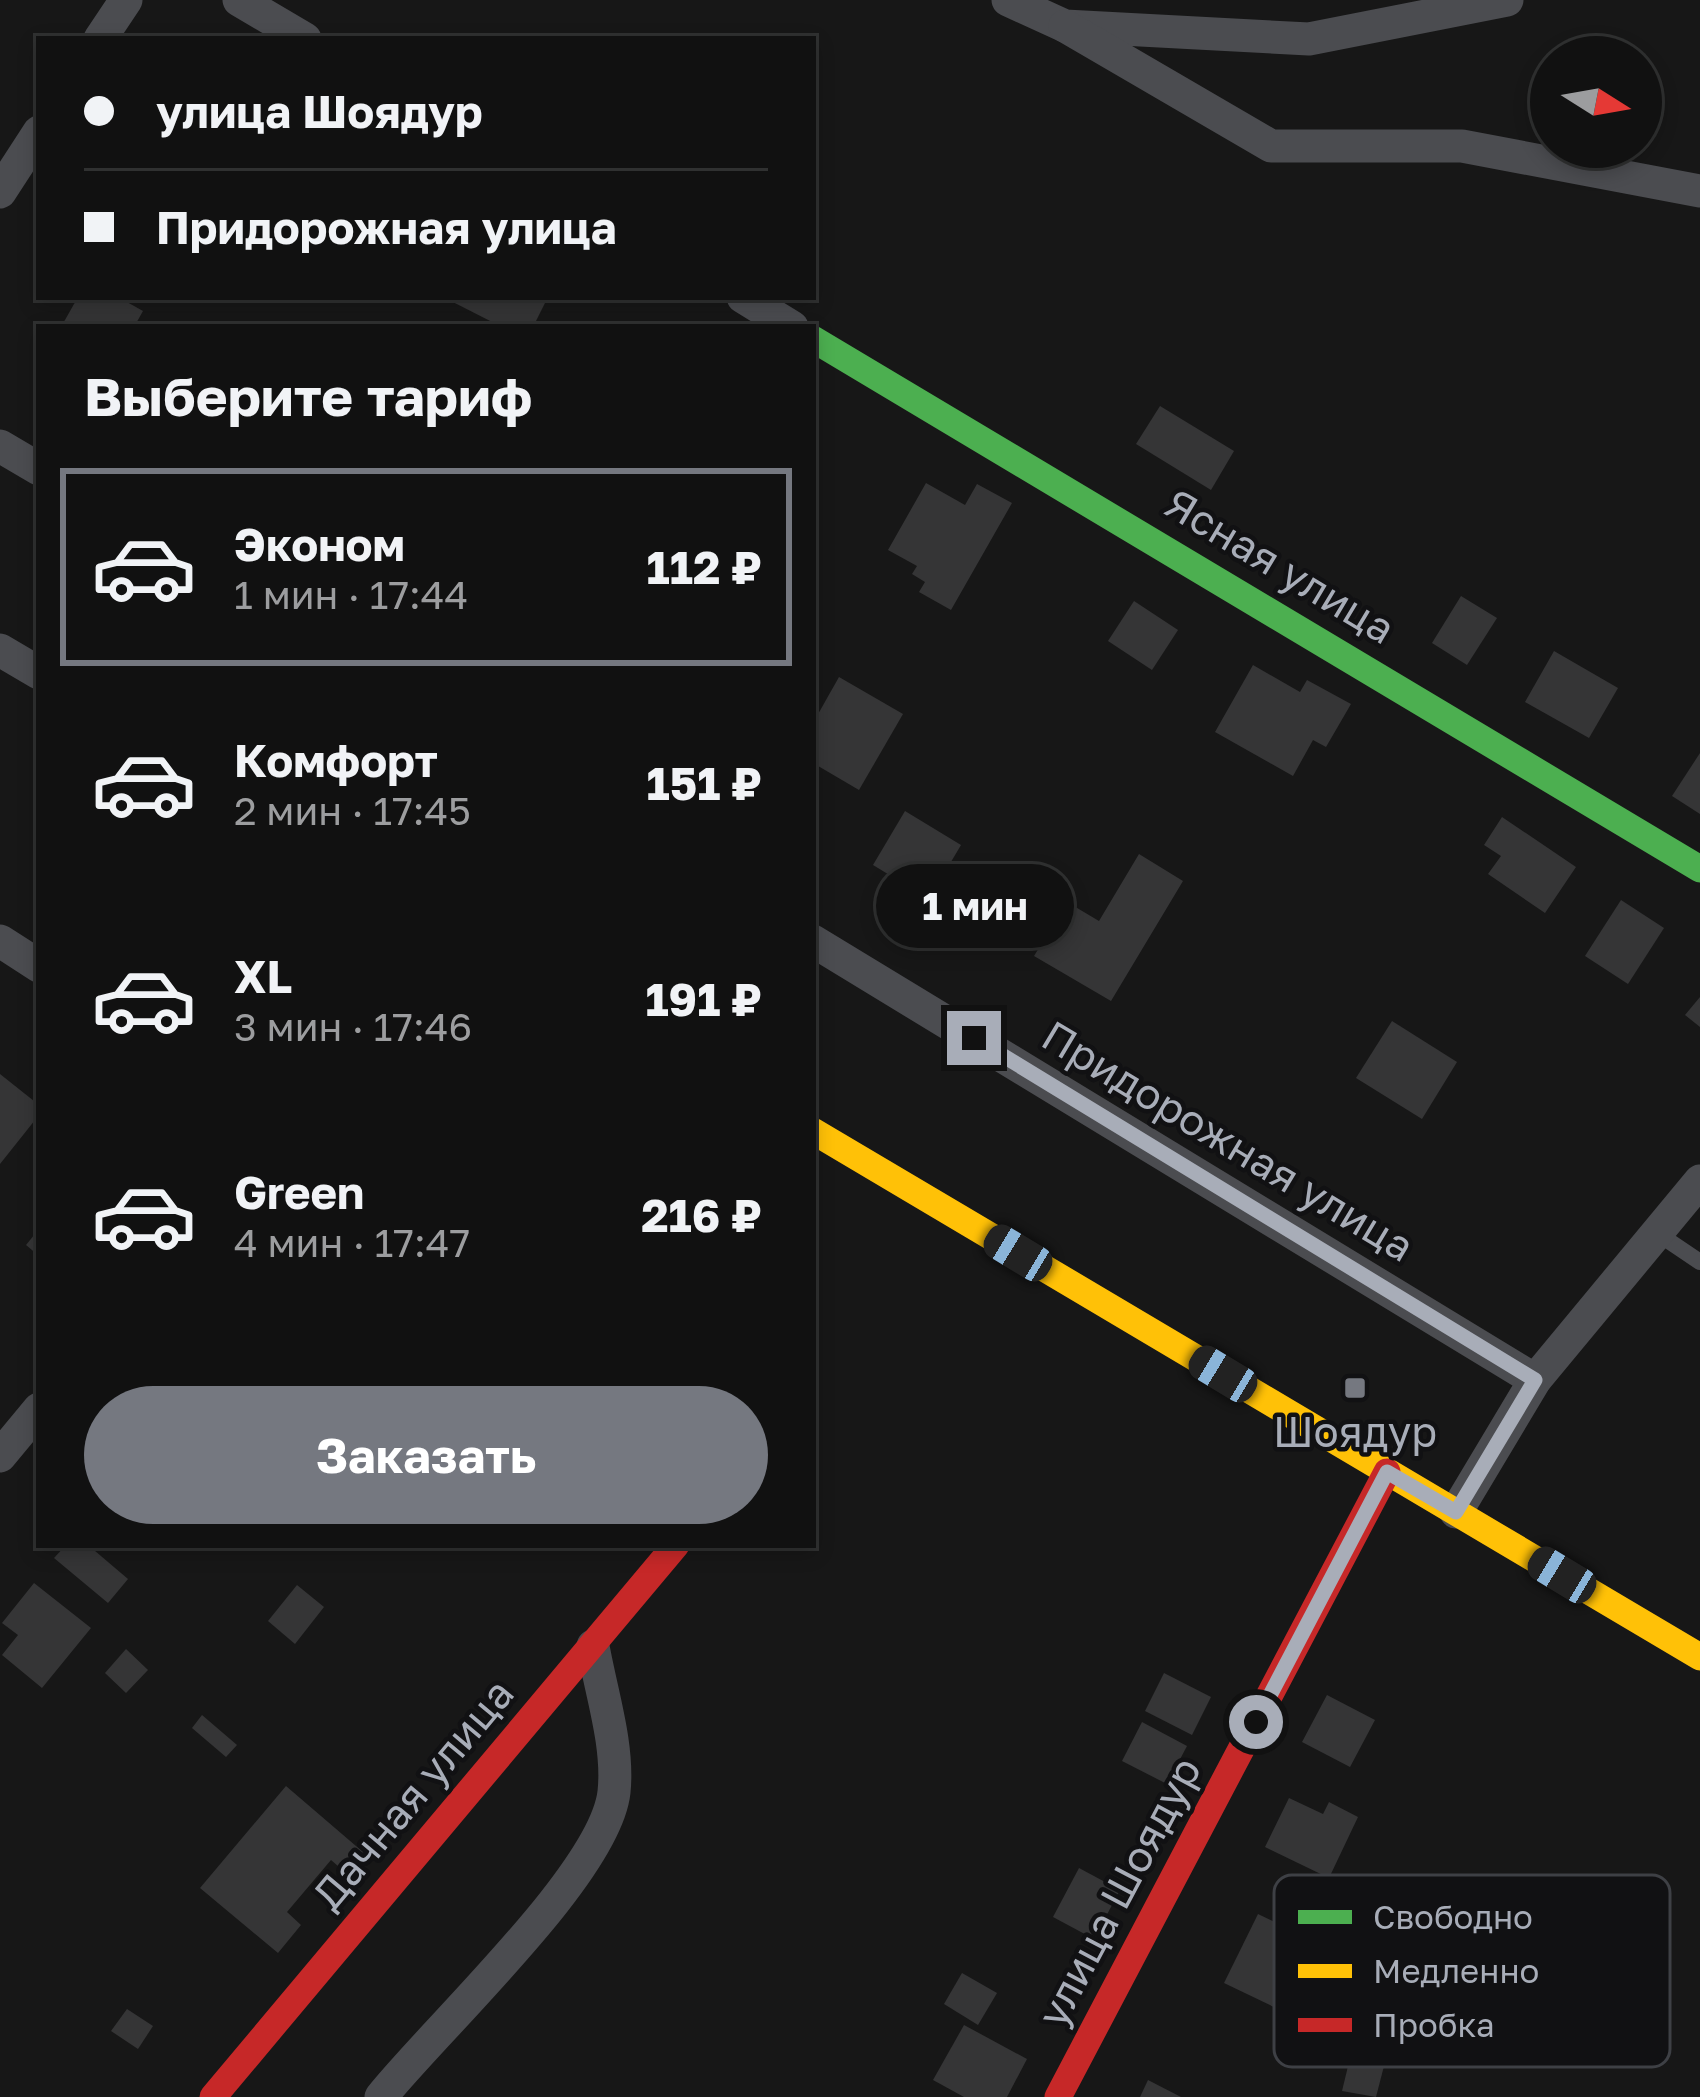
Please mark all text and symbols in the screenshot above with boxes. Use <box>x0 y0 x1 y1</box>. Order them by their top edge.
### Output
north arrow <box>1530 36 1662 168</box>
map controls <box>1530 36 1662 168</box>
text: улица Шоядур <box>156 84 483 138</box>
text: Придорожная улица <box>156 200 617 254</box>
text: Выберите тариф <box>84 363 532 428</box>
street label: Ясная улица <box>1157 477 1404 653</box>
icon: car <box>90 513 198 621</box>
text: Эконом <box>234 517 405 571</box>
text: 112 ₽ <box>647 540 762 594</box>
text: 1 мин · 17:44 <box>234 571 468 618</box>
icon: car <box>90 729 198 837</box>
text: Комфорт <box>234 733 438 787</box>
text: 151 ₽ <box>647 756 762 810</box>
text: 2 мин · 17:45 <box>234 787 471 834</box>
callout: 1 мин <box>875 864 1073 948</box>
text: 1 мин <box>922 882 1028 929</box>
icon: car <box>90 945 198 1053</box>
text: XL <box>234 949 292 1003</box>
text: 191 ₽ <box>645 972 762 1026</box>
text: 3 мин · 17:46 <box>234 1003 472 1050</box>
street label: Придорожная улица <box>1034 1009 1423 1271</box>
route end <box>947 1011 1001 1065</box>
icon: car <box>90 1161 198 1269</box>
text: Green <box>234 1165 364 1219</box>
text: 216 ₽ <box>641 1188 762 1242</box>
text: 4 мин · 17:47 <box>234 1219 470 1266</box>
car <box>978 1219 1058 1287</box>
car <box>1183 1340 1263 1408</box>
marker: Шоядур <box>1342 1375 1368 1401</box>
button: Заказать <box>84 1386 768 1524</box>
place label: Шоядур <box>1273 1406 1437 1456</box>
car <box>1522 1541 1602 1609</box>
street label: Дачная улица <box>302 1668 523 1918</box>
route start <box>1229 1695 1283 1749</box>
street label: улица Шоядур <box>1026 1748 1210 2035</box>
legend <box>1274 1875 1670 2067</box>
text: Свободно <box>1373 1897 1533 1936</box>
text: Медленно <box>1373 1951 1539 1990</box>
text: Пробка <box>1373 2005 1495 2044</box>

